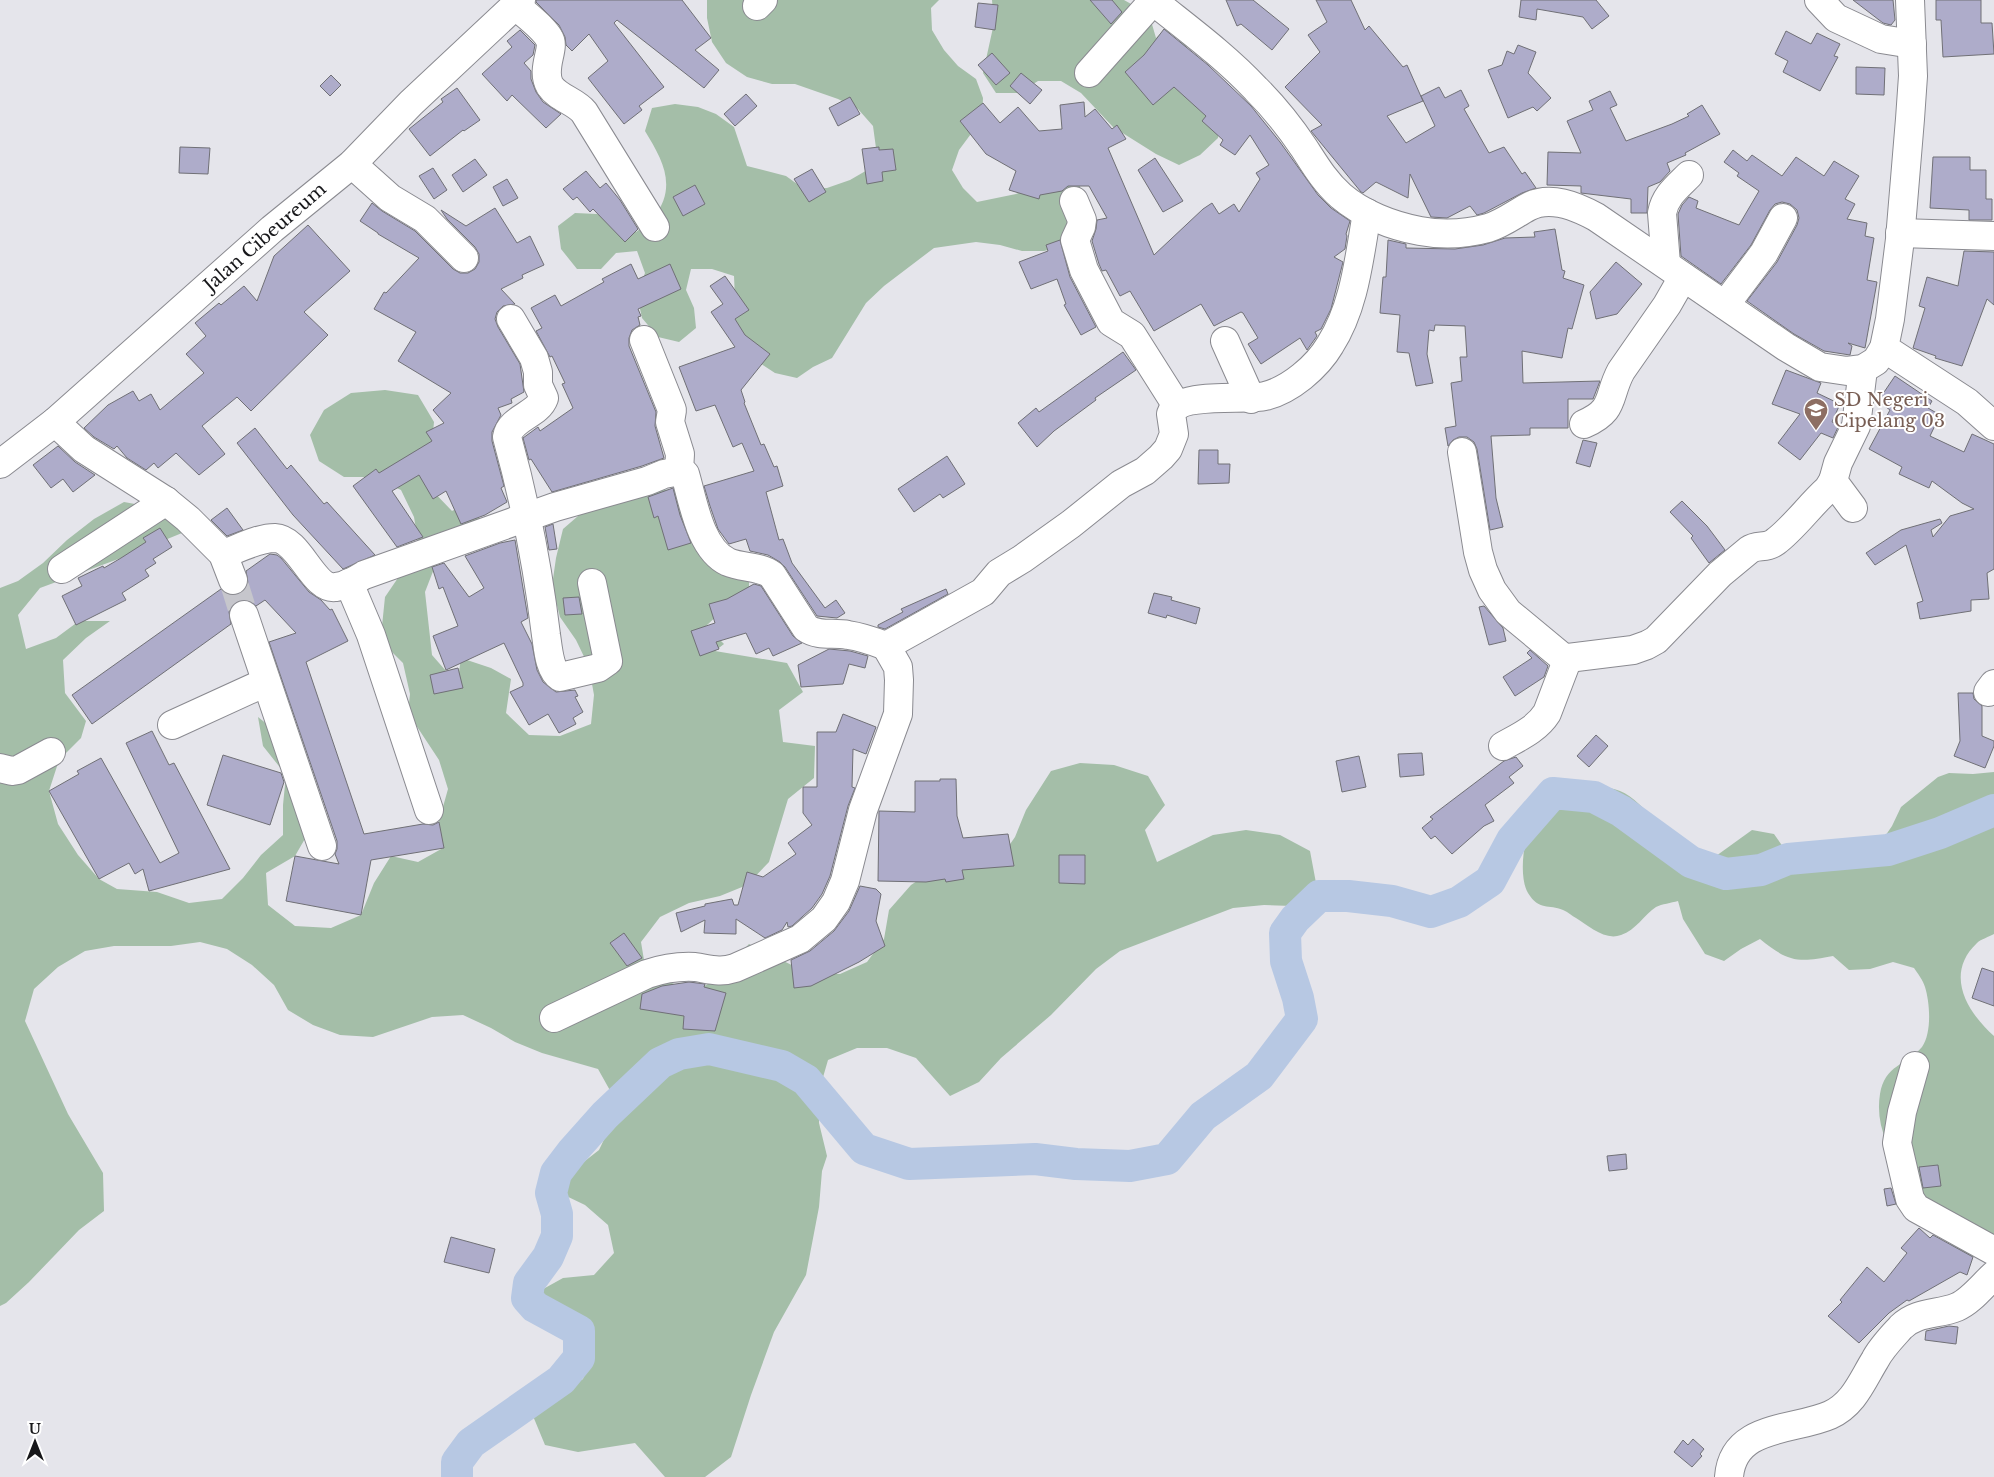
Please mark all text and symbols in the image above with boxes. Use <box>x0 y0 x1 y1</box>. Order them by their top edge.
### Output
street label: Jalan Cibeureum <box>198 178 331 297</box>
place label: SD Negeri Cipelang 03 <box>1834 389 1945 432</box>
school or university icon: SD Negeri Cipelang 03 <box>1803 397 1829 431</box>
north arrow <box>10 1417 60 1467</box>
text: U <box>29 1420 42 1438</box>

